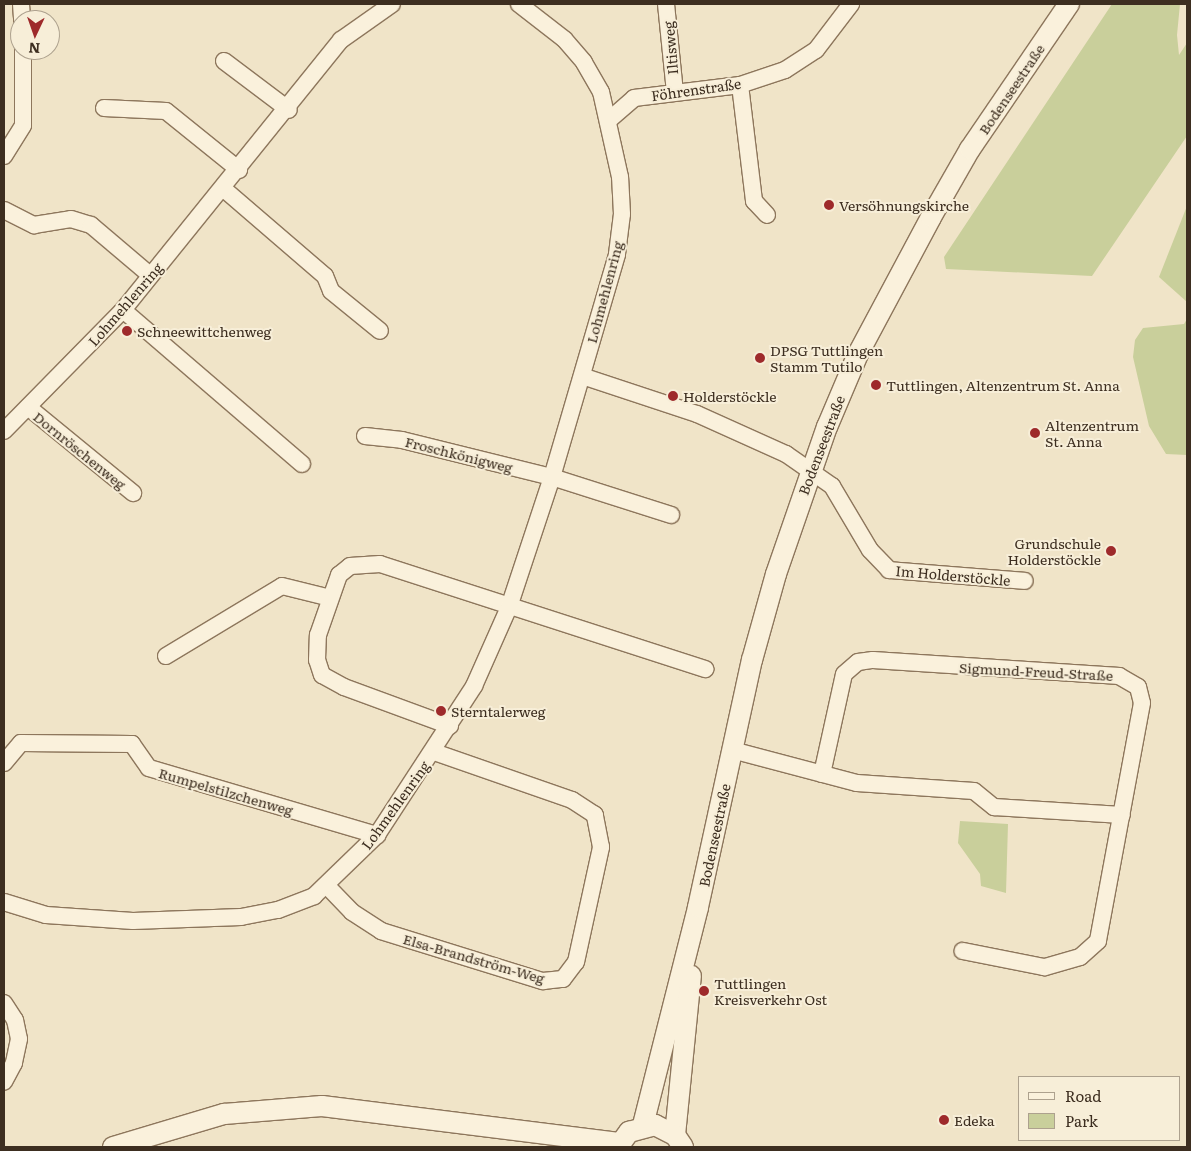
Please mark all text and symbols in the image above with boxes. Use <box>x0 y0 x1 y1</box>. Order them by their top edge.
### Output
north arrow <box>10 10 60 60</box>
street label: Iltisweg <box>659 20 681 76</box>
text: N <box>28 39 41 59</box>
street label: Bodenseestraße <box>975 41 1047 137</box>
street label: Föhrenstraße <box>650 74 742 104</box>
place label: Versöhnungskirche <box>839 197 969 213</box>
marker: Versöhnungskirche <box>823 199 835 211</box>
street label: Lohmehlenring <box>582 239 626 345</box>
street label: Lohmehlenring <box>84 259 166 349</box>
place label: Schneewittchenweg <box>137 323 271 339</box>
marker: Schneewittchenweg <box>121 325 133 337</box>
place label: DPSG Tuttlingen Stamm Tutilo <box>770 342 883 374</box>
marker: DPSG Tuttlingen Stamm Tutilo <box>754 352 766 364</box>
place label: Tuttlingen, Altenzentrum St. Anna <box>886 377 1120 393</box>
marker: Tuttlingen, Altenzentrum St. Anna <box>870 379 882 391</box>
place label: Holderstöckle <box>683 388 777 404</box>
marker: Holderstöckle <box>667 390 679 402</box>
street label: Bodenseestraße <box>794 393 848 497</box>
street label: Dornröschenweg <box>30 408 130 492</box>
place label: Altenzentrum St. Anna <box>1045 417 1139 450</box>
marker: Altenzentrum St. Anna <box>1029 427 1041 439</box>
street label: Froschkönigweg <box>403 432 515 476</box>
place label: Grundschule Holderstöckle <box>1007 535 1101 568</box>
marker: Grundschule Holderstöckle <box>1105 545 1117 557</box>
street label: Im Holderstöckle <box>895 562 1011 588</box>
street label: Sigmund-Freud-Straße <box>959 659 1113 683</box>
place label: Sterntalerweg <box>451 703 546 719</box>
marker: Sterntalerweg <box>435 705 447 717</box>
street label: Lohmehlenring <box>357 758 433 852</box>
street label: Rumpelstilzchenweg <box>157 764 295 818</box>
street label: Bodenseestraße <box>695 782 733 888</box>
street label: Elsa-Brandström-Weg <box>401 930 547 986</box>
place label: Tuttlingen Kreisverkehr Ost <box>714 975 827 1008</box>
marker: Tuttlingen Kreisverkehr Ost <box>698 985 710 997</box>
legend <box>1018 1076 1181 1141</box>
text: Road <box>1065 1084 1101 1107</box>
text: Park <box>1065 1109 1098 1132</box>
place label: Edeka <box>954 1112 994 1128</box>
marker: Edeka <box>938 1114 950 1126</box>

